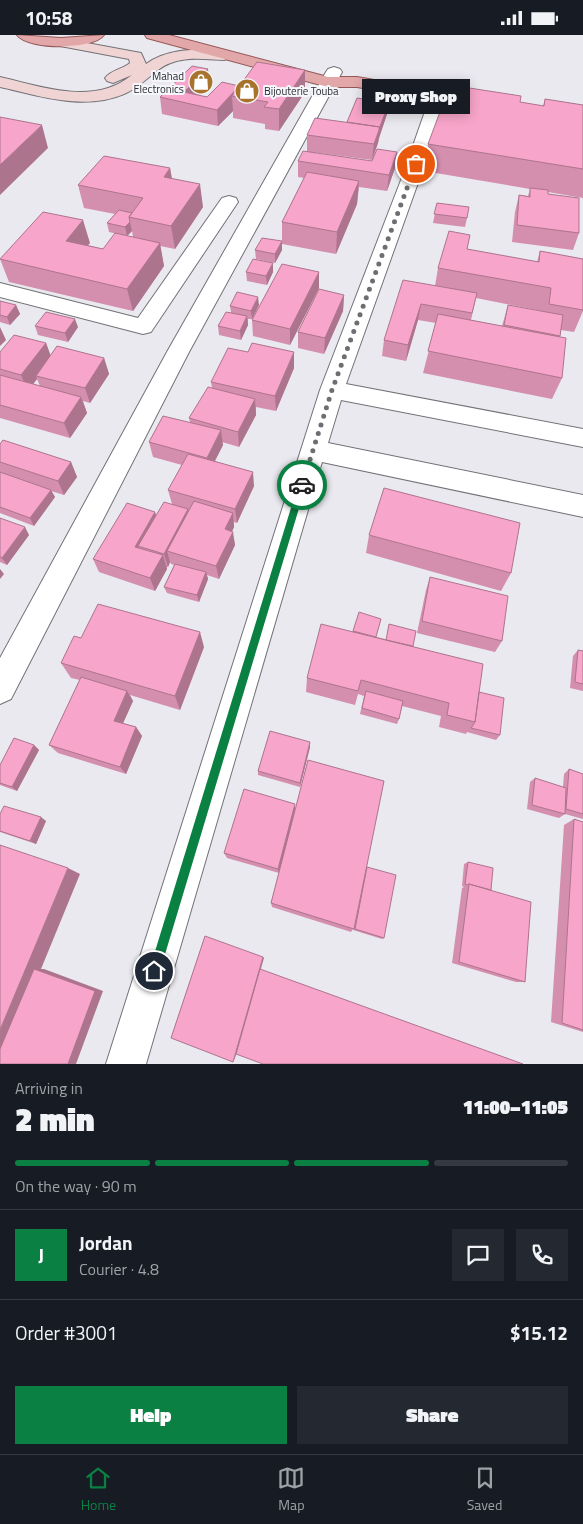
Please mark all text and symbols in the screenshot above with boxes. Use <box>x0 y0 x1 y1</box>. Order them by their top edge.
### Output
text: 10:58 <box>25 3 72 32</box>
place label: Mahad Electronics <box>133 68 184 97</box>
shop icon: Mahad Electronics <box>188 69 214 95</box>
shop icon: Bijouterie Touba <box>234 78 260 104</box>
callout: Proxy Shop <box>362 79 470 114</box>
place label: Bijouterie Touba <box>264 83 339 99</box>
text: Proxy Shop <box>375 84 457 108</box>
pin <box>395 143 437 185</box>
icon: bag <box>402 150 430 178</box>
courier <box>277 460 327 510</box>
icon: car <box>288 471 316 499</box>
pin <box>133 950 175 992</box>
icon: home <box>140 957 168 985</box>
text: Arriving in <box>15 1076 83 1100</box>
text: 11:00–11:05 <box>463 1092 568 1121</box>
text: 2 min <box>15 1095 95 1143</box>
text: On the way · 90 m <box>15 1174 137 1198</box>
text: Jordan <box>79 1228 132 1257</box>
button: chat <box>452 1229 504 1281</box>
button: phone <box>516 1229 568 1281</box>
text: J <box>38 1240 44 1269</box>
text: Courier · 4.8 <box>79 1257 159 1281</box>
text: Order #3001 <box>15 1318 117 1347</box>
text: $15.12 <box>510 1318 568 1347</box>
button: Help <box>15 1386 287 1444</box>
button: Share <box>297 1386 568 1444</box>
tab: Home <box>81 1464 116 1515</box>
tab: Map <box>277 1464 305 1515</box>
tab: Saved <box>467 1464 502 1515</box>

